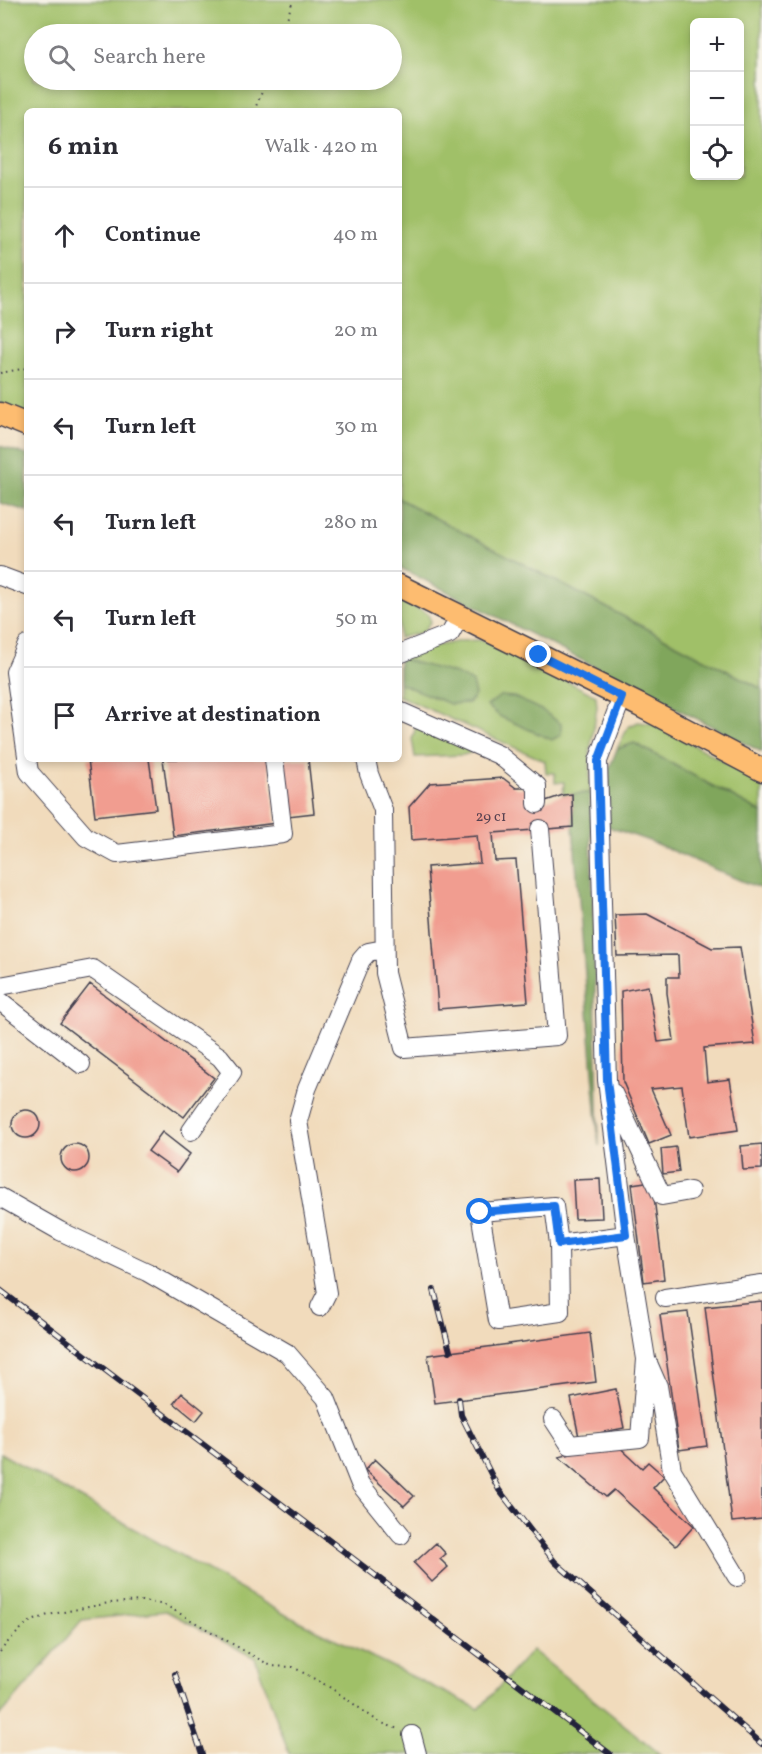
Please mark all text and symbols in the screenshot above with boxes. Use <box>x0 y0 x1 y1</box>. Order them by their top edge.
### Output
map controls <box>690 18 744 180</box>
button: + <box>690 18 744 72</box>
search box <box>24 24 402 90</box>
icon: search <box>45 41 78 74</box>
text: Search here <box>93 42 206 73</box>
button: − <box>690 72 744 126</box>
button: locate <box>690 126 744 180</box>
text: 6 min <box>48 129 119 165</box>
text: Walk · 420 m <box>264 133 378 161</box>
icon: ahead <box>48 219 81 252</box>
text: Continue <box>105 220 201 251</box>
text: 40 m <box>333 221 378 249</box>
icon: right <box>48 315 81 348</box>
text: Turn right <box>105 316 213 347</box>
text: 20 m <box>334 317 378 345</box>
icon: left <box>48 411 81 444</box>
text: Turn left <box>105 412 196 443</box>
text: 30 m <box>334 413 378 441</box>
icon: left <box>48 507 81 540</box>
text: Turn left <box>105 508 196 539</box>
text: 280 m <box>323 509 378 537</box>
icon: left <box>48 603 81 636</box>
text: Turn left <box>105 604 196 635</box>
text: 50 m <box>335 605 378 633</box>
route end <box>525 641 551 667</box>
icon: arrive <box>48 699 81 732</box>
text: Arrive at destination <box>105 700 321 731</box>
house number: 29 с1 <box>475 807 507 828</box>
route start <box>466 1198 492 1224</box>

